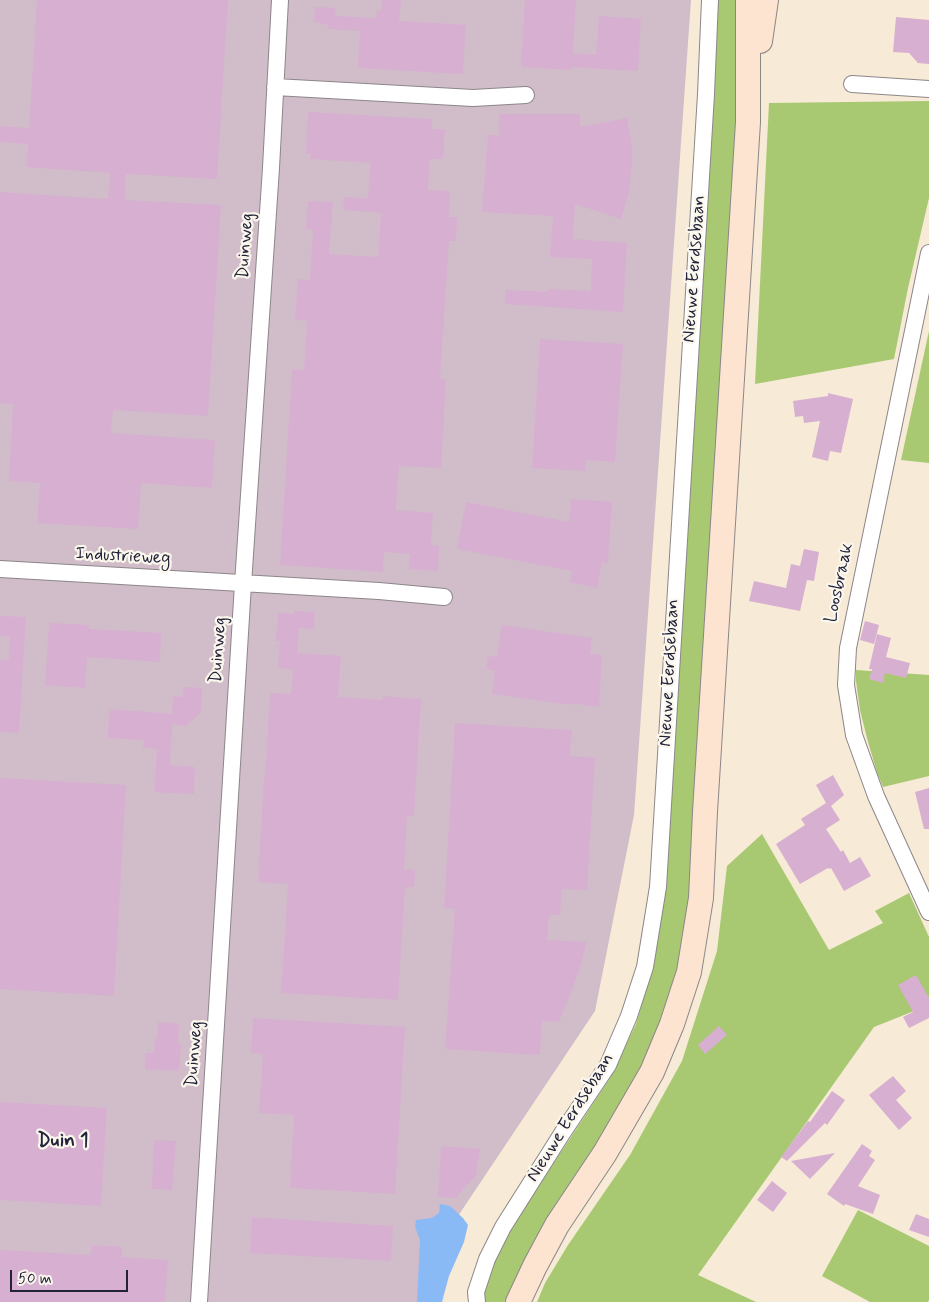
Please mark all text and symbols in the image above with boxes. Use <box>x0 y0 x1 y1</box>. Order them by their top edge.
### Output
street label: Nieuwe Eerdsebaan <box>679 195 711 343</box>
street label: Duinweg <box>233 212 259 280</box>
street label: Loosbraak <box>821 541 859 625</box>
street label: Industrieweg <box>75 544 171 570</box>
street label: Nieuwe Eerdsebaan <box>655 599 685 747</box>
street label: Duinweg <box>206 616 232 684</box>
street label: Duinweg <box>182 1020 208 1088</box>
street label: Nieuwe Eerdsebaan <box>523 1050 619 1186</box>
district label: Duin 1 <box>38 1131 88 1153</box>
scale bar <box>12 1260 130 1292</box>
text: 50 m <box>18 1269 52 1289</box>

